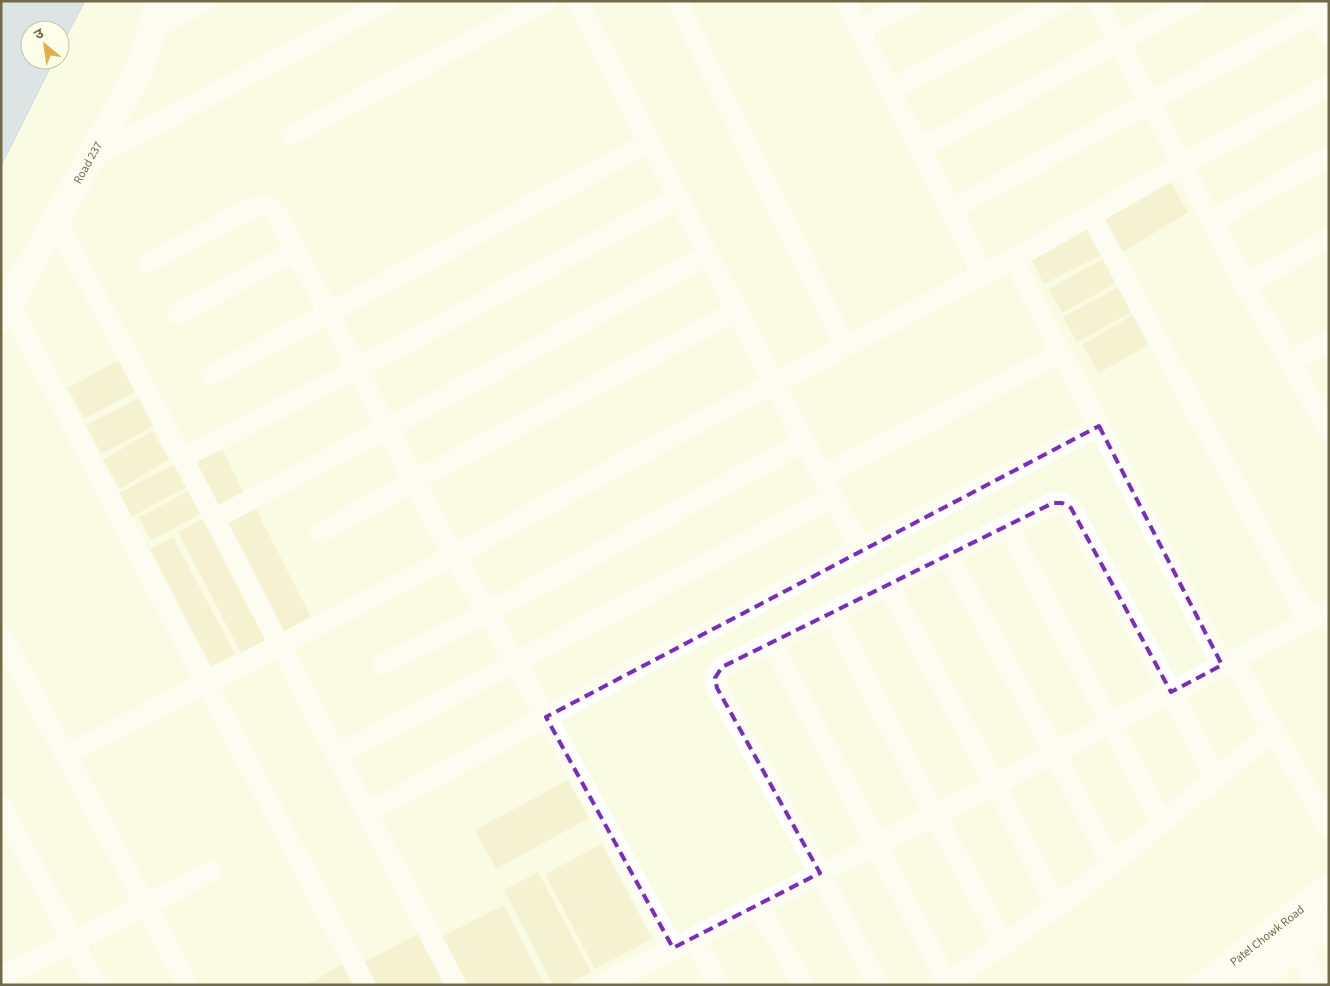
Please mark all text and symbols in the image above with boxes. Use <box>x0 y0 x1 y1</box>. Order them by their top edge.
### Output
north arrow <box>20 20 70 70</box>
text: उ <box>31 23 48 45</box>
street label: Road 237 <box>70 139 107 187</box>
street label: Patel Chowk Road <box>1227 902 1308 971</box>

